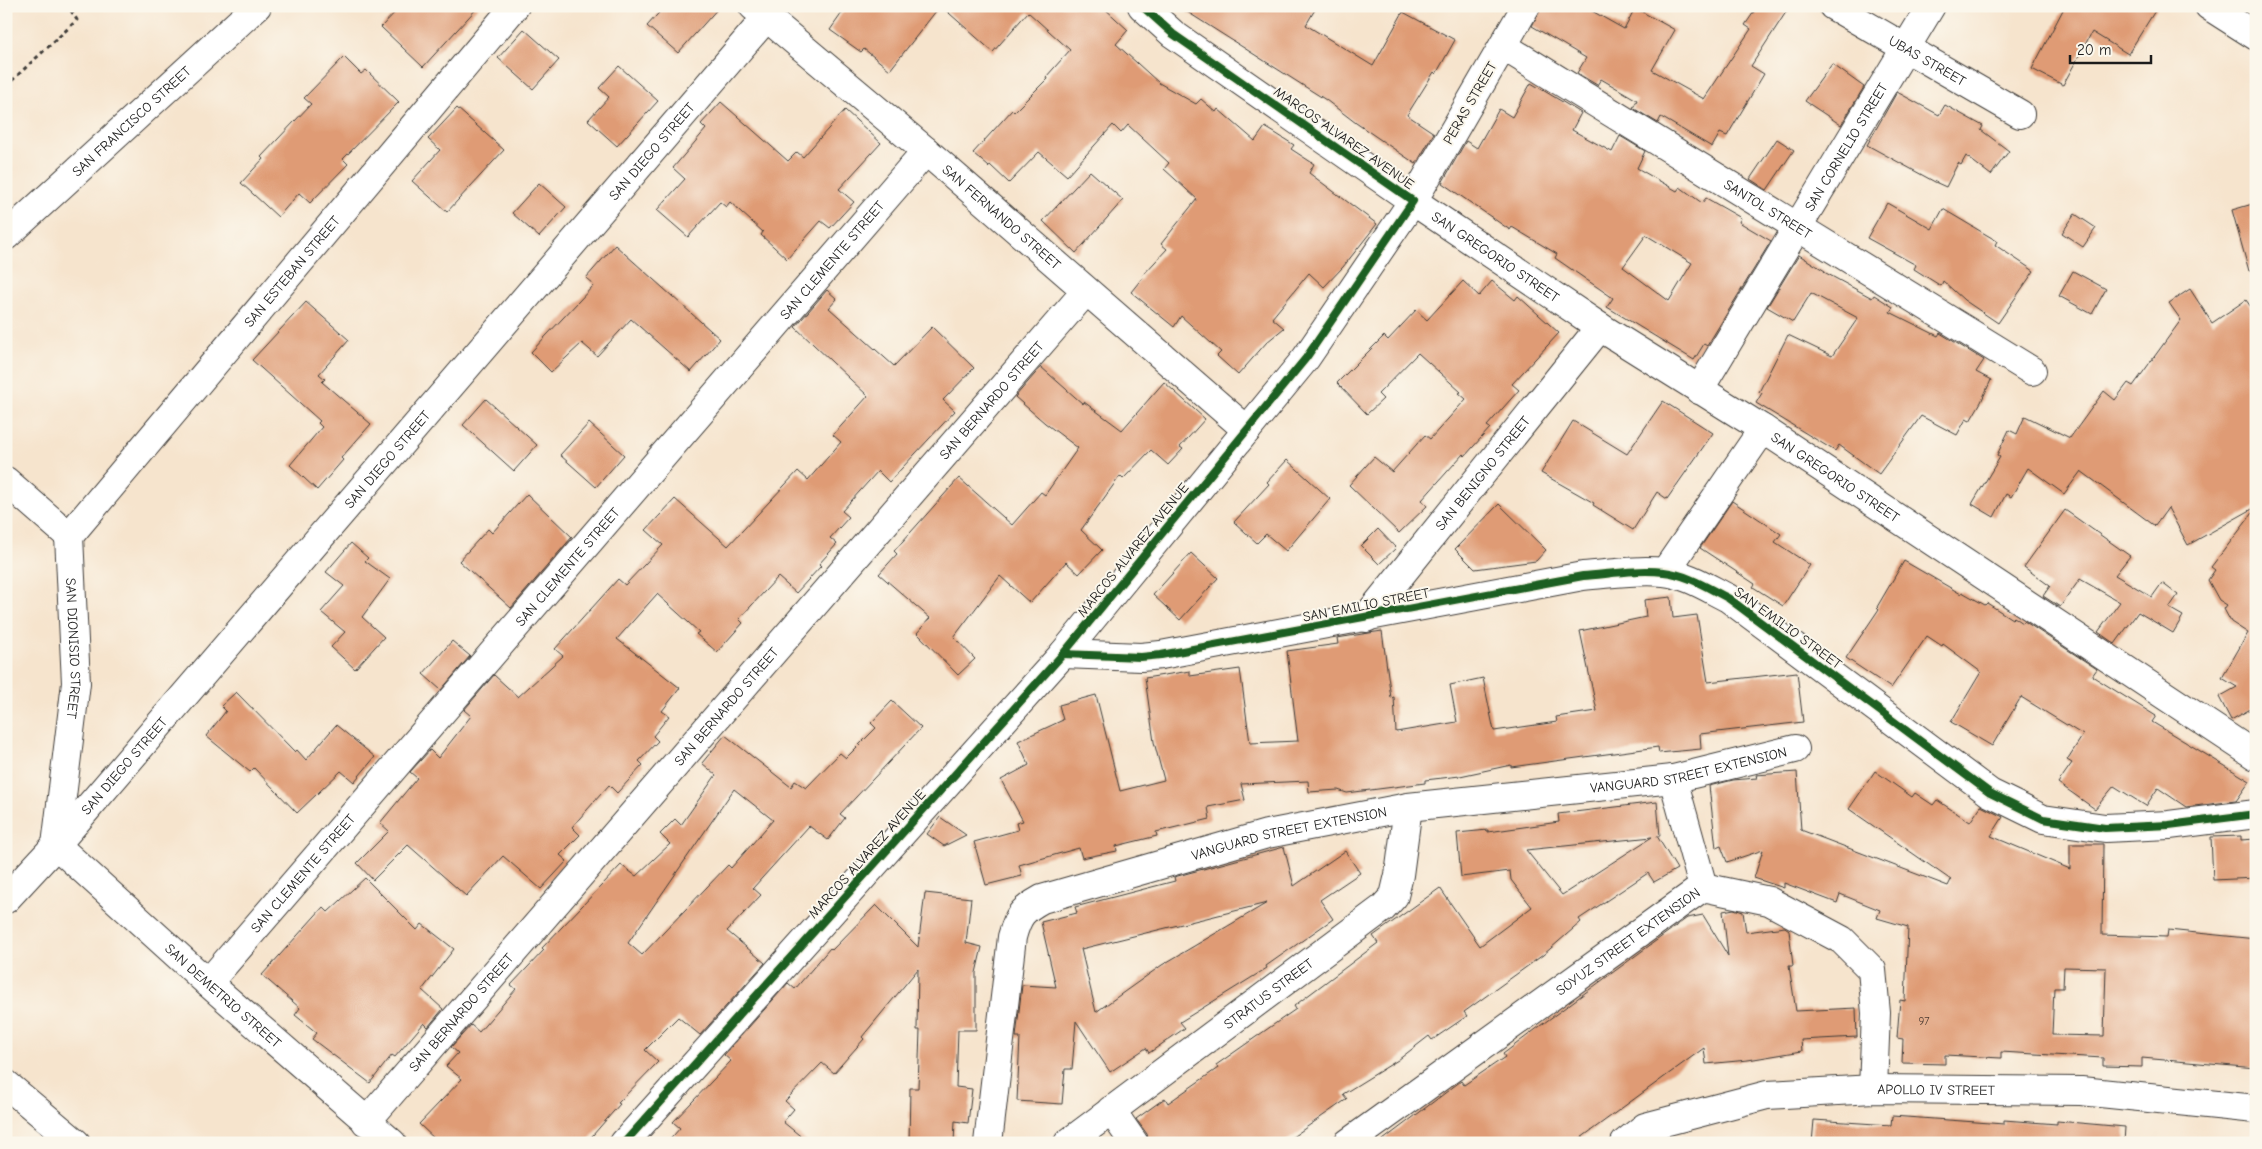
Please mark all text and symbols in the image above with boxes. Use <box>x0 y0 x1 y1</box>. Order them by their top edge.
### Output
street label: UBAS STREET <box>1886 32 1970 90</box>
scale bar <box>2070 32 2151 64</box>
text: 20 m <box>2077 41 2111 59</box>
street label: PERAS STREET <box>1439 58 1501 147</box>
street label: SAN FRANCISCO STREET <box>68 62 195 180</box>
street label: SAN CORNELIO STREET <box>1801 79 1891 214</box>
street label: MARCOS ALVAREZ AVENUE <box>1271 83 1417 193</box>
street label: SAN DIEGO STREET <box>605 98 699 204</box>
street label: SAN FERNANDO STREET <box>939 161 1065 273</box>
street label: SANTOL STREET <box>1721 175 1816 243</box>
street label: SAN CLEMENTE STREET <box>776 197 888 323</box>
street label: SAN GREGORIO STREET <box>1429 208 1563 306</box>
street label: SAN ESTEBAN STREET <box>240 212 344 330</box>
street label: SAN BERNARDO STREET <box>935 337 1048 463</box>
street label: SAN DIEGO STREET <box>341 406 434 512</box>
street label: SAN BENIGNO STREET <box>1431 412 1534 534</box>
street label: SAN GREGORIO STREET <box>1768 428 1903 526</box>
street label: MARCOS ALVAREZ AVENUE <box>1074 480 1192 620</box>
street label: SAN CLEMENTE STREET <box>511 503 624 629</box>
street label: SAN DIONISIO STREET <box>62 577 85 720</box>
street label: SAN EMILIO STREET <box>1731 583 1846 673</box>
street label: SAN EMILIO STREET <box>1301 584 1431 626</box>
street label: SAN BERNARDO STREET <box>670 643 783 769</box>
street label: SAN DIEGO STREET <box>77 713 171 818</box>
street label: VANGUARD STREET EXTENSION <box>1589 743 1788 796</box>
street label: MARCOS ALVAREZ AVENUE <box>805 786 929 922</box>
street label: VANGUARD STREET EXTENSION <box>1190 803 1388 864</box>
street label: SAN CLEMENTE STREET <box>247 810 359 936</box>
street label: SOYUZ STREET EXTENSION <box>1552 884 1703 999</box>
street label: SAN DEMETRIO STREET <box>162 940 285 1052</box>
street label: SAN BERNARDO STREET <box>405 949 517 1075</box>
street label: STRATUS STREET <box>1220 954 1317 1032</box>
house number: 97 <box>1918 1015 1930 1028</box>
street label: APOLLO IV STREET <box>1877 1081 1996 1099</box>

